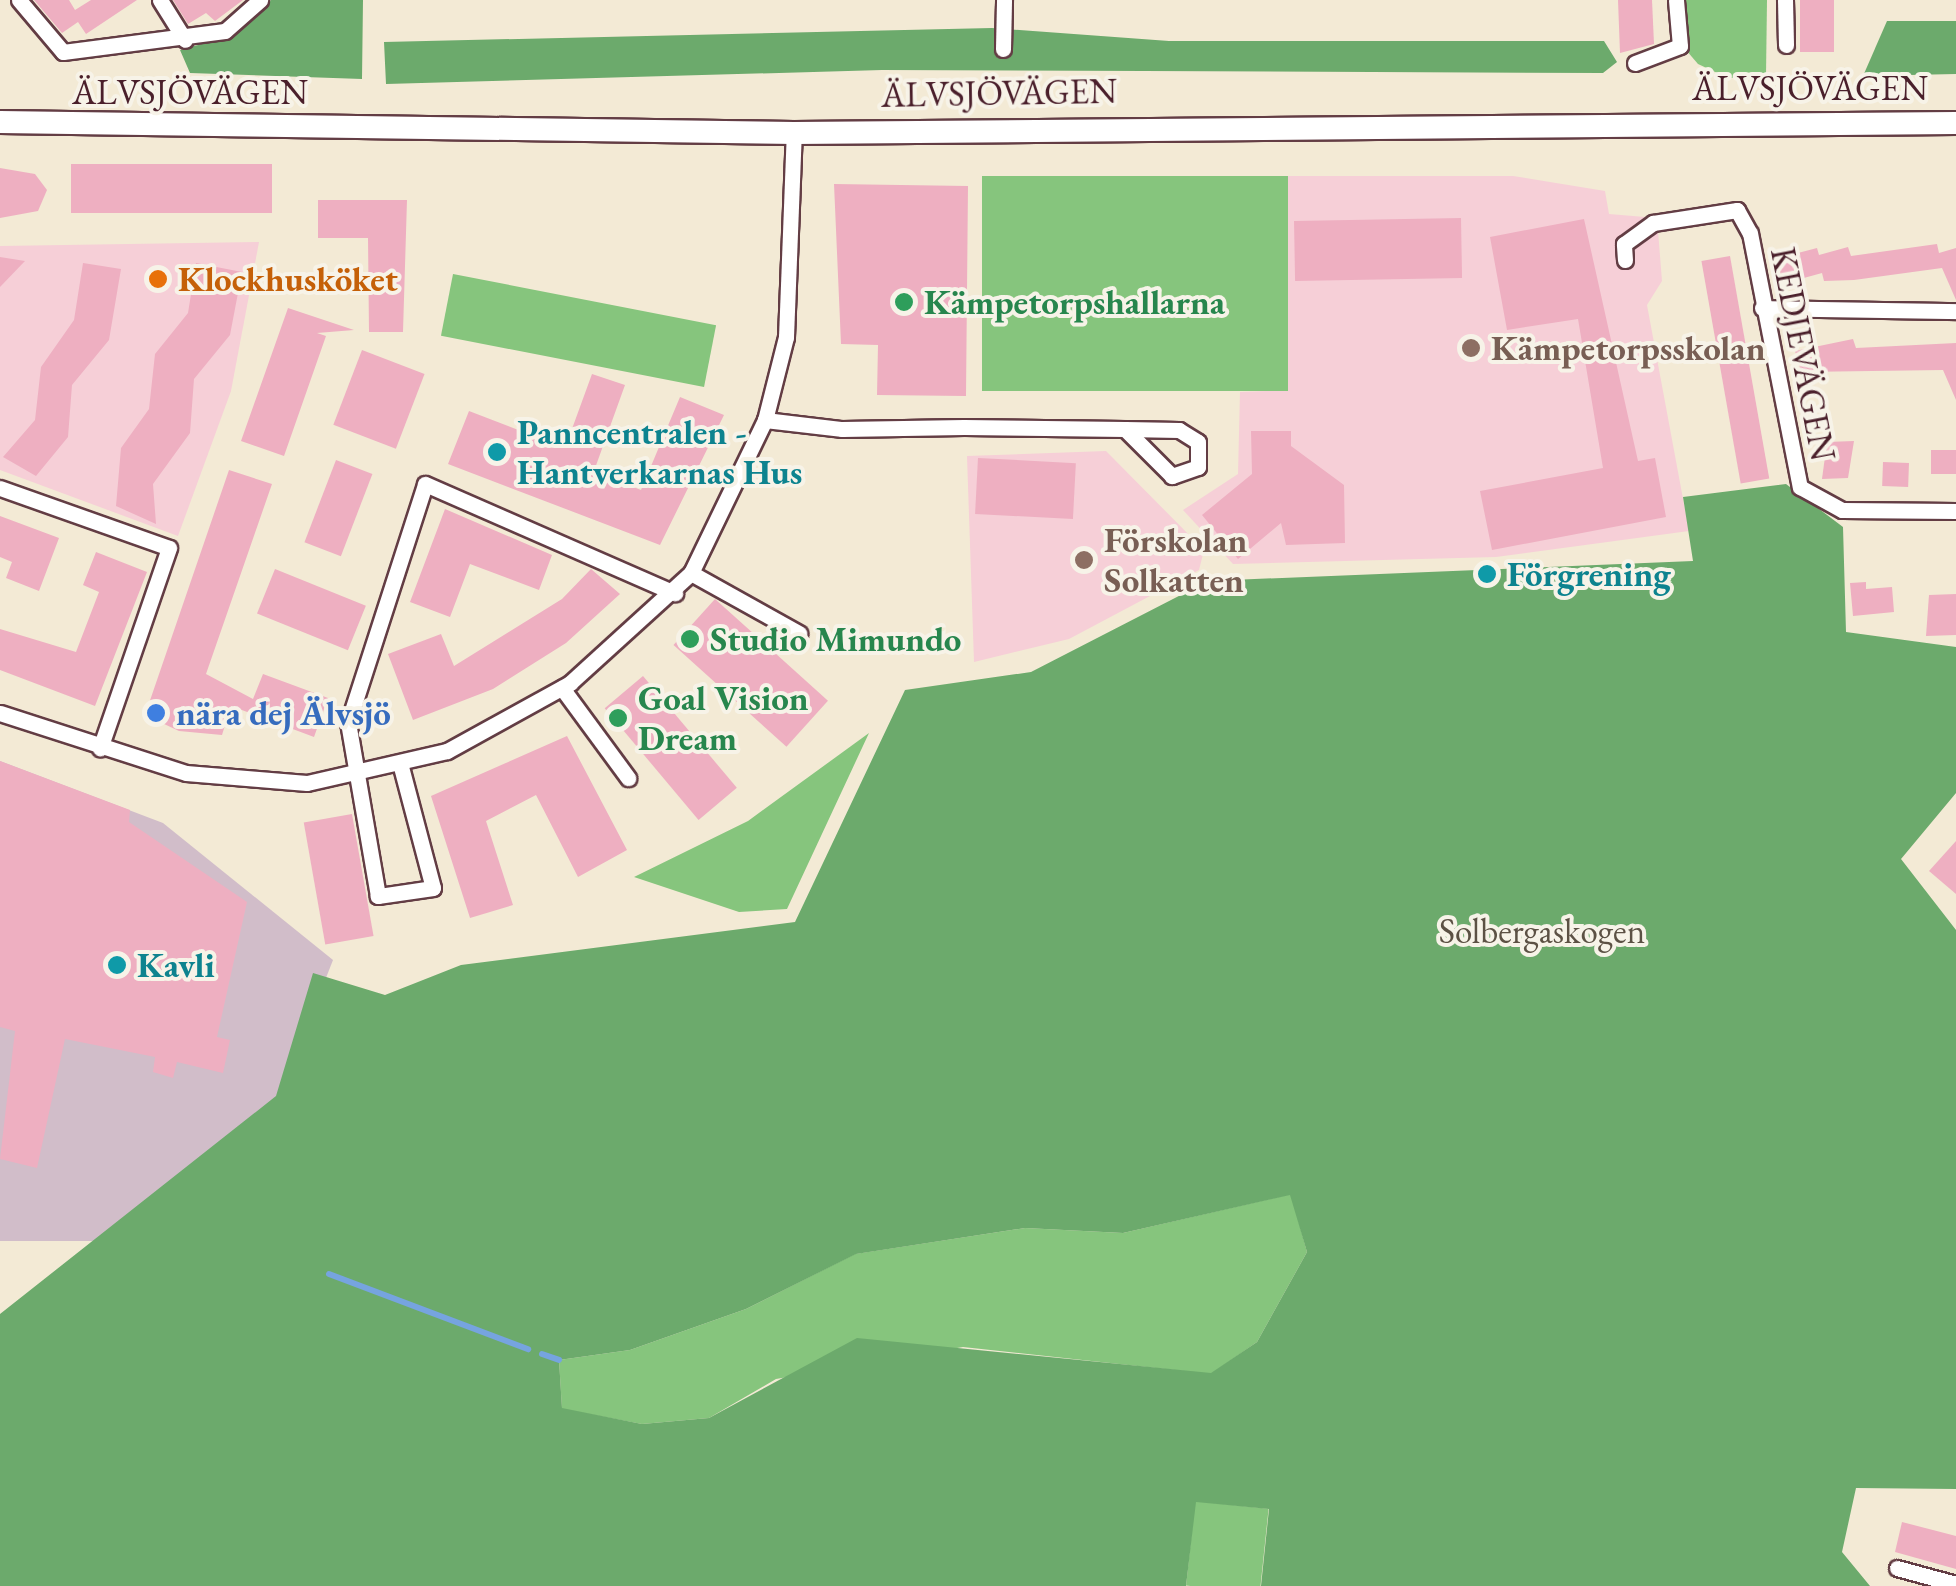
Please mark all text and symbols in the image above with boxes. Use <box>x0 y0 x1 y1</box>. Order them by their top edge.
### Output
street label: ÄLVSJÖVÄGEN <box>1692 67 1928 109</box>
street label: ÄLVSJÖVÄGEN <box>881 70 1117 116</box>
street label: ÄLVSJÖVÄGEN <box>72 71 308 113</box>
street label: KEDJEVÄGEN <box>1762 244 1844 464</box>
place label: Klockhusköket <box>178 258 398 300</box>
marker: Klockhusköket <box>147 268 169 290</box>
place label: Kämpetorpshallarna <box>924 281 1225 323</box>
marker: Kämpetorpshallarna <box>893 291 915 313</box>
place label: Kämpetorpsskolan <box>1491 327 1765 369</box>
marker: Kämpetorpsskolan <box>1460 337 1482 359</box>
place label: Panncentralen - Hantverkarnas Hus <box>517 411 802 493</box>
marker: Panncentralen - Hantverkarnas Hus <box>486 441 508 463</box>
place label: Förskolan Solkatten <box>1104 519 1247 601</box>
marker: Förskolan Solkatten <box>1073 549 1095 571</box>
place label: Förgrening <box>1507 553 1671 595</box>
marker: Förgrening <box>1476 563 1498 585</box>
place label: Studio Mimundo <box>710 618 961 660</box>
marker: Studio Mimundo <box>679 628 701 650</box>
place label: Goal Vision Dream <box>638 677 809 759</box>
place label: nära dej Älvsjö <box>176 692 391 734</box>
marker: nära dej Älvsjö <box>145 702 167 724</box>
marker: Goal Vision Dream <box>607 707 629 729</box>
park label: Solbergaskogen <box>1439 910 1645 952</box>
place label: Kavli <box>137 944 215 986</box>
marker: Kavli <box>106 954 128 976</box>

